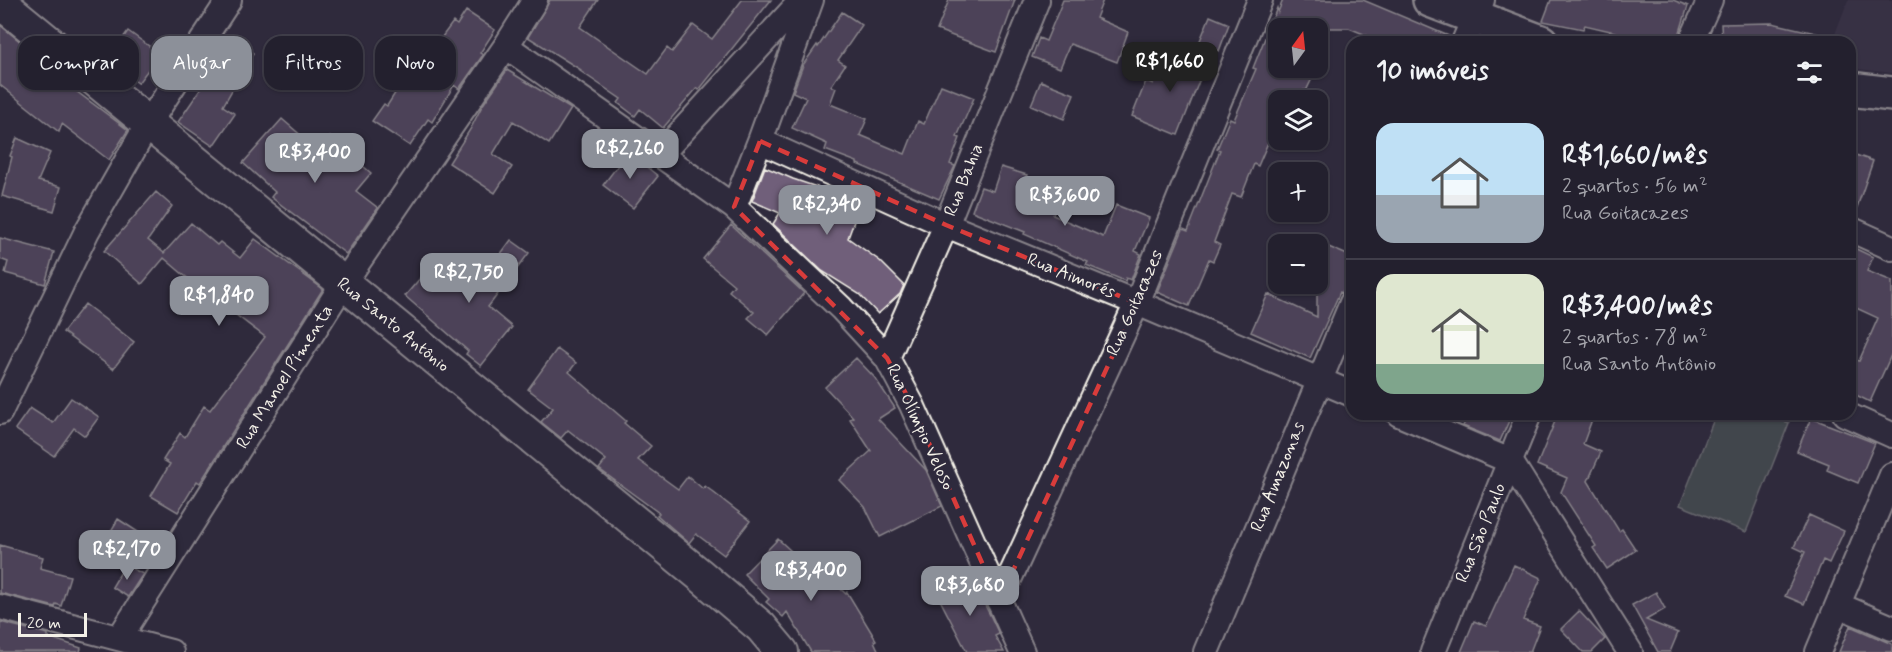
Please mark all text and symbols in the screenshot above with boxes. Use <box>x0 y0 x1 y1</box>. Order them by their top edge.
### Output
north arrow <box>1268 18 1328 78</box>
map controls <box>1268 18 1328 294</box>
chip: Comprar <box>18 36 139 90</box>
chip: Alugar <box>151 36 252 90</box>
chip: Filtros <box>264 36 363 90</box>
chip: Novo <box>375 36 456 90</box>
pin: R$1,660 <box>1115 42 1225 93</box>
text: R$1,660 <box>1136 48 1204 75</box>
text: 10 imóveis <box>1376 55 1489 89</box>
icon: filters <box>1793 56 1826 89</box>
button: layers <box>1268 90 1328 150</box>
pin: R$2,260 <box>575 129 685 180</box>
pin: R$3,400 <box>260 133 370 184</box>
text: R$2,260 <box>596 135 664 162</box>
text: R$3,400 <box>279 139 351 166</box>
text: R$1,660/mês <box>1562 139 1707 173</box>
street label: Rua Bahia <box>939 140 989 220</box>
icon: home <box>1424 147 1496 219</box>
button: + <box>1268 162 1328 222</box>
text: 2 quartos · 56 m² <box>1562 173 1708 200</box>
pin: R$3,600 <box>1010 176 1120 227</box>
text: R$3,600 <box>1029 182 1101 209</box>
pin: R$2,340 <box>772 185 882 236</box>
text: R$2,340 <box>793 191 861 218</box>
text: Rua Goitacazes <box>1562 200 1689 227</box>
button: − <box>1268 234 1328 294</box>
street label: Rua Goitacazes <box>1101 246 1169 360</box>
street label: Rua Aimorés <box>1023 247 1119 305</box>
pin: R$2,750 <box>414 253 524 304</box>
text: R$2,750 <box>434 259 504 286</box>
street label: Rua Santo Antônio <box>332 272 454 378</box>
pin: R$1,840 <box>164 276 274 327</box>
text: R$1,840 <box>184 282 254 309</box>
text: R$3,400/mês <box>1562 290 1712 324</box>
icon: home <box>1424 298 1496 370</box>
street label: Rua Manoel Pimenta <box>231 300 339 454</box>
text: 2 quartos · 78 m² <box>1562 324 1708 351</box>
text: Rua Santo Antônio <box>1562 351 1716 378</box>
street label: Rua Olímpio Veloso <box>880 360 960 494</box>
street label: Rua Amazonas <box>1245 418 1311 536</box>
street label: Rua São Paulo <box>1450 480 1512 586</box>
pin: R$2,170 <box>72 530 182 581</box>
text: R$2,170 <box>93 536 161 563</box>
pin: R$3,400 <box>756 551 866 602</box>
text: R$3,400 <box>775 557 847 584</box>
pin: R$3,680 <box>915 566 1025 617</box>
text: R$3,680 <box>935 572 1005 599</box>
scale bar <box>18 610 87 638</box>
text: 20 m <box>27 613 61 634</box>

